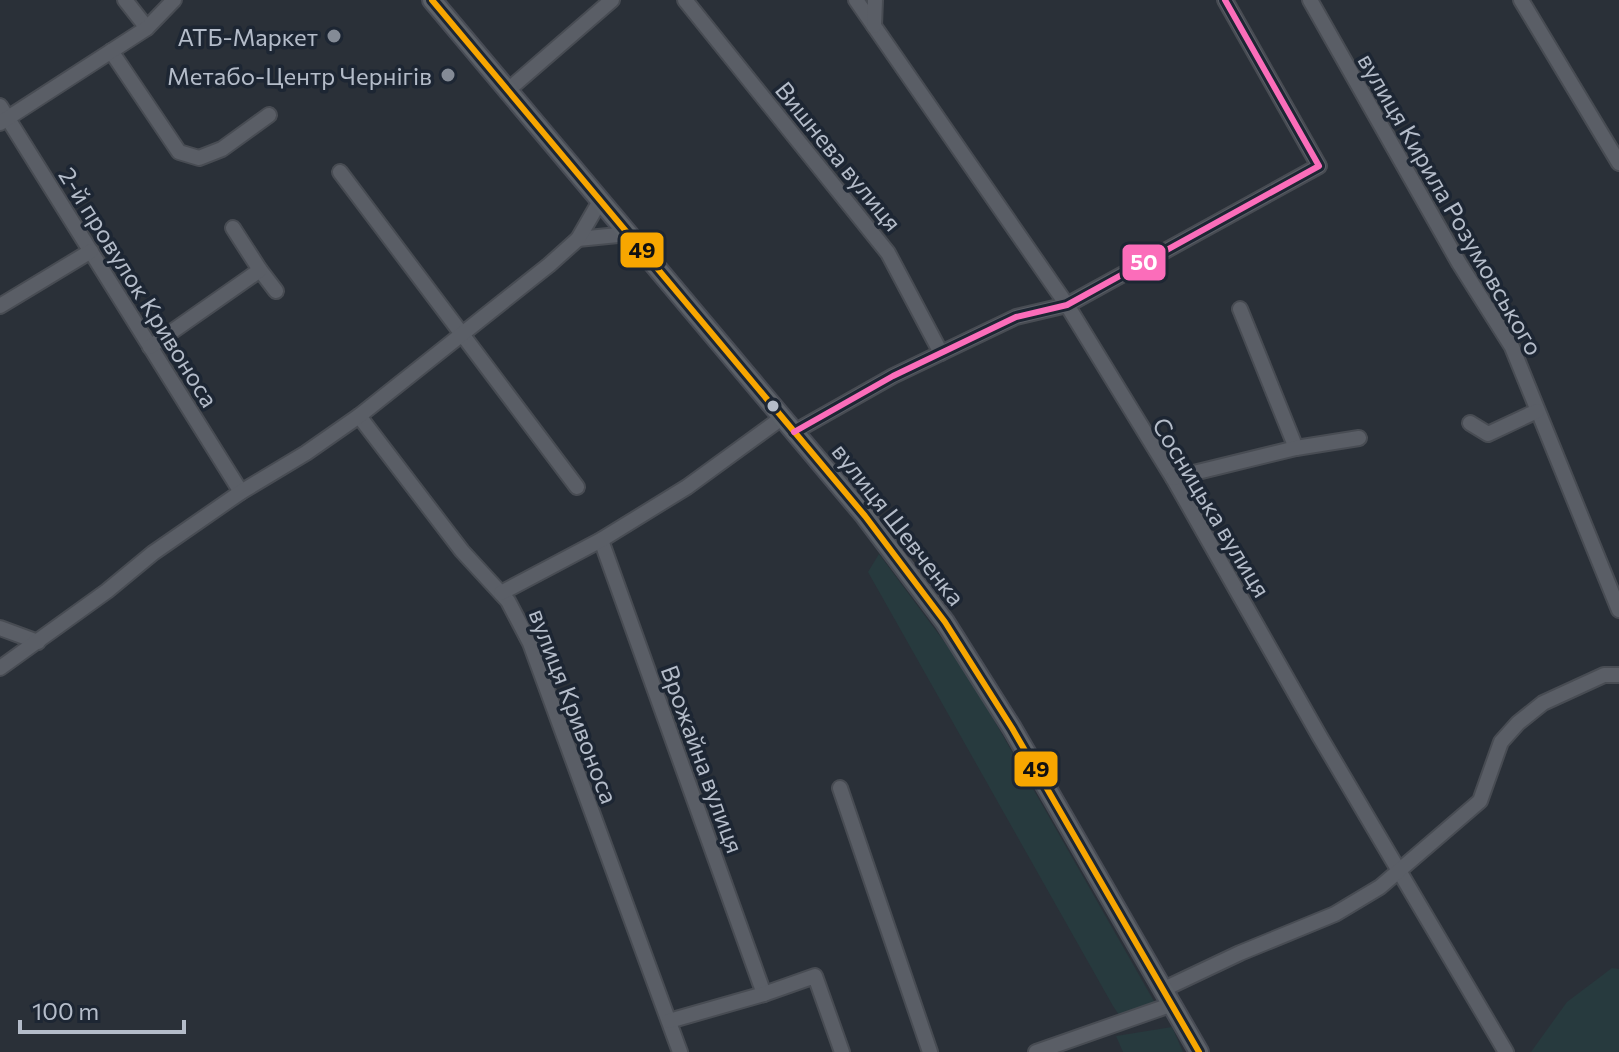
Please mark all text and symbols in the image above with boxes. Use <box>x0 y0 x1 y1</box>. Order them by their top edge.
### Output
place label: АТБ-Маркет <box>178 22 318 51</box>
marker: АТБ-Маркет <box>325 27 343 45</box>
street label: вулиця Кирила Розумовського <box>1352 48 1550 360</box>
place label: Метабо-Центр Чернігів <box>167 61 432 90</box>
marker: Метабо-Центр Чернігів <box>439 66 457 84</box>
street label: Вишнева вулиця <box>770 75 908 237</box>
street label: 2-й провулок Кривоноса <box>53 162 225 412</box>
line badge: 49 <box>619 231 665 269</box>
text: 49 <box>628 236 656 263</box>
line badge: 50 <box>1121 243 1167 282</box>
text: 50 <box>1130 248 1158 275</box>
unlabelled marker <box>765 398 781 414</box>
street label: Сосницька вулиця <box>1147 412 1277 602</box>
street label: вулиця Шевченка <box>827 437 971 611</box>
street label: вулиця Кривоноса <box>523 604 625 808</box>
street label: Врожайна вулиця <box>656 661 750 857</box>
line badge: 49 <box>1013 750 1059 788</box>
text: 49 <box>1022 755 1050 782</box>
scale bar <box>20 984 184 1034</box>
text: 100 m <box>32 996 99 1025</box>

